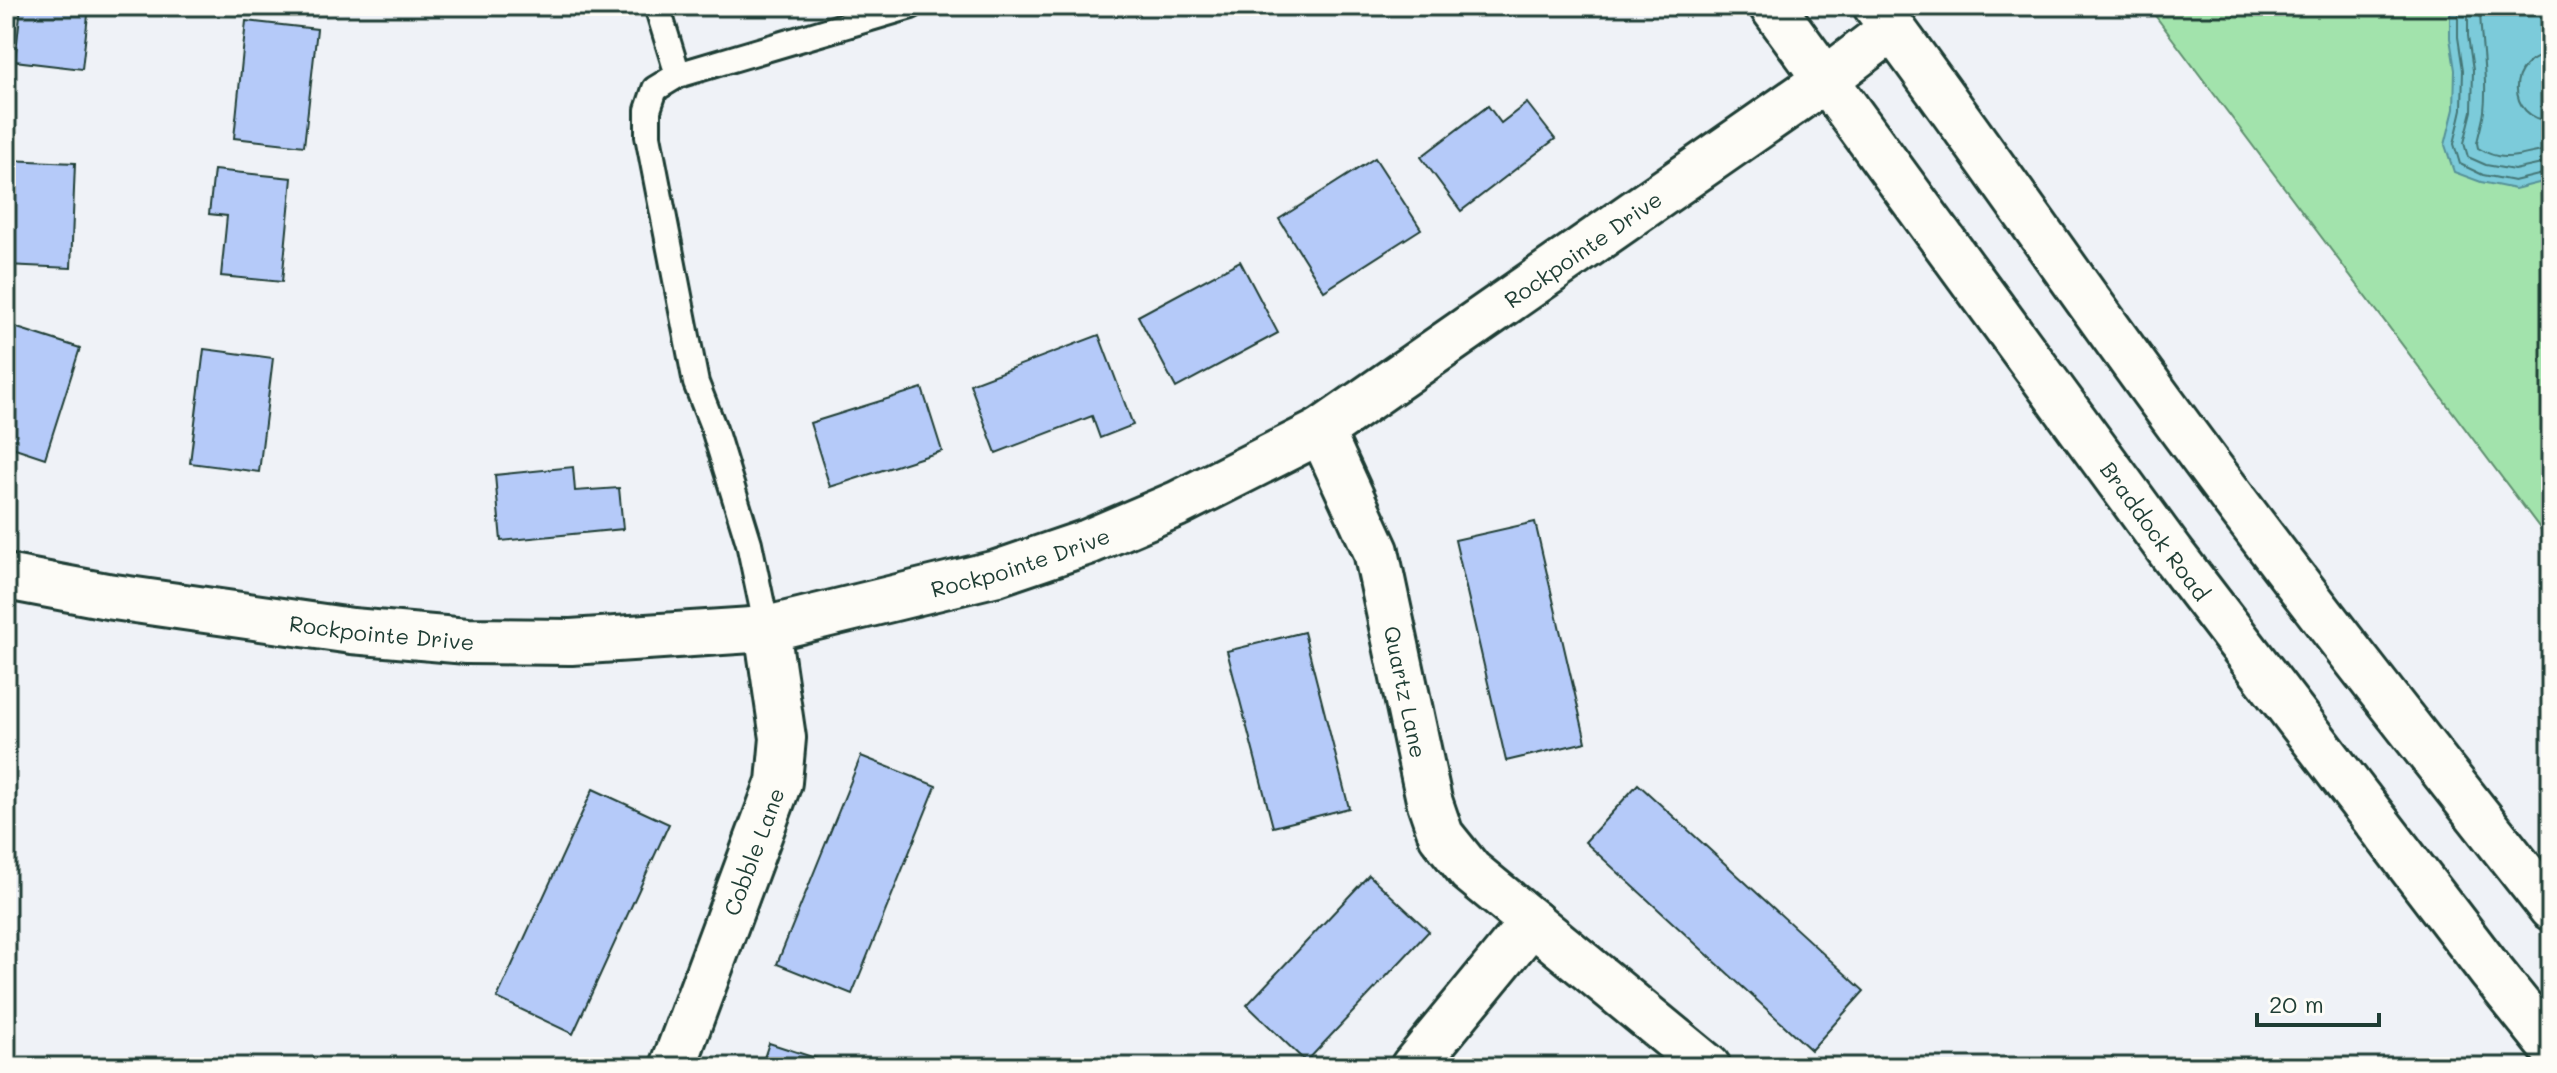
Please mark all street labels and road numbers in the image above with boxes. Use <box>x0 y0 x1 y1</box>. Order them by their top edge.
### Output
street label: Rockpointe Drive <box>1498 184 1667 314</box>
street label: Braddock Road <box>2095 455 2217 606</box>
street label: Rockpointe Drive <box>928 520 1114 603</box>
street label: Rockpointe Drive <box>287 608 474 656</box>
street label: Quartz Lane <box>1378 623 1434 760</box>
street label: Cobble Lane <box>716 784 790 919</box>

